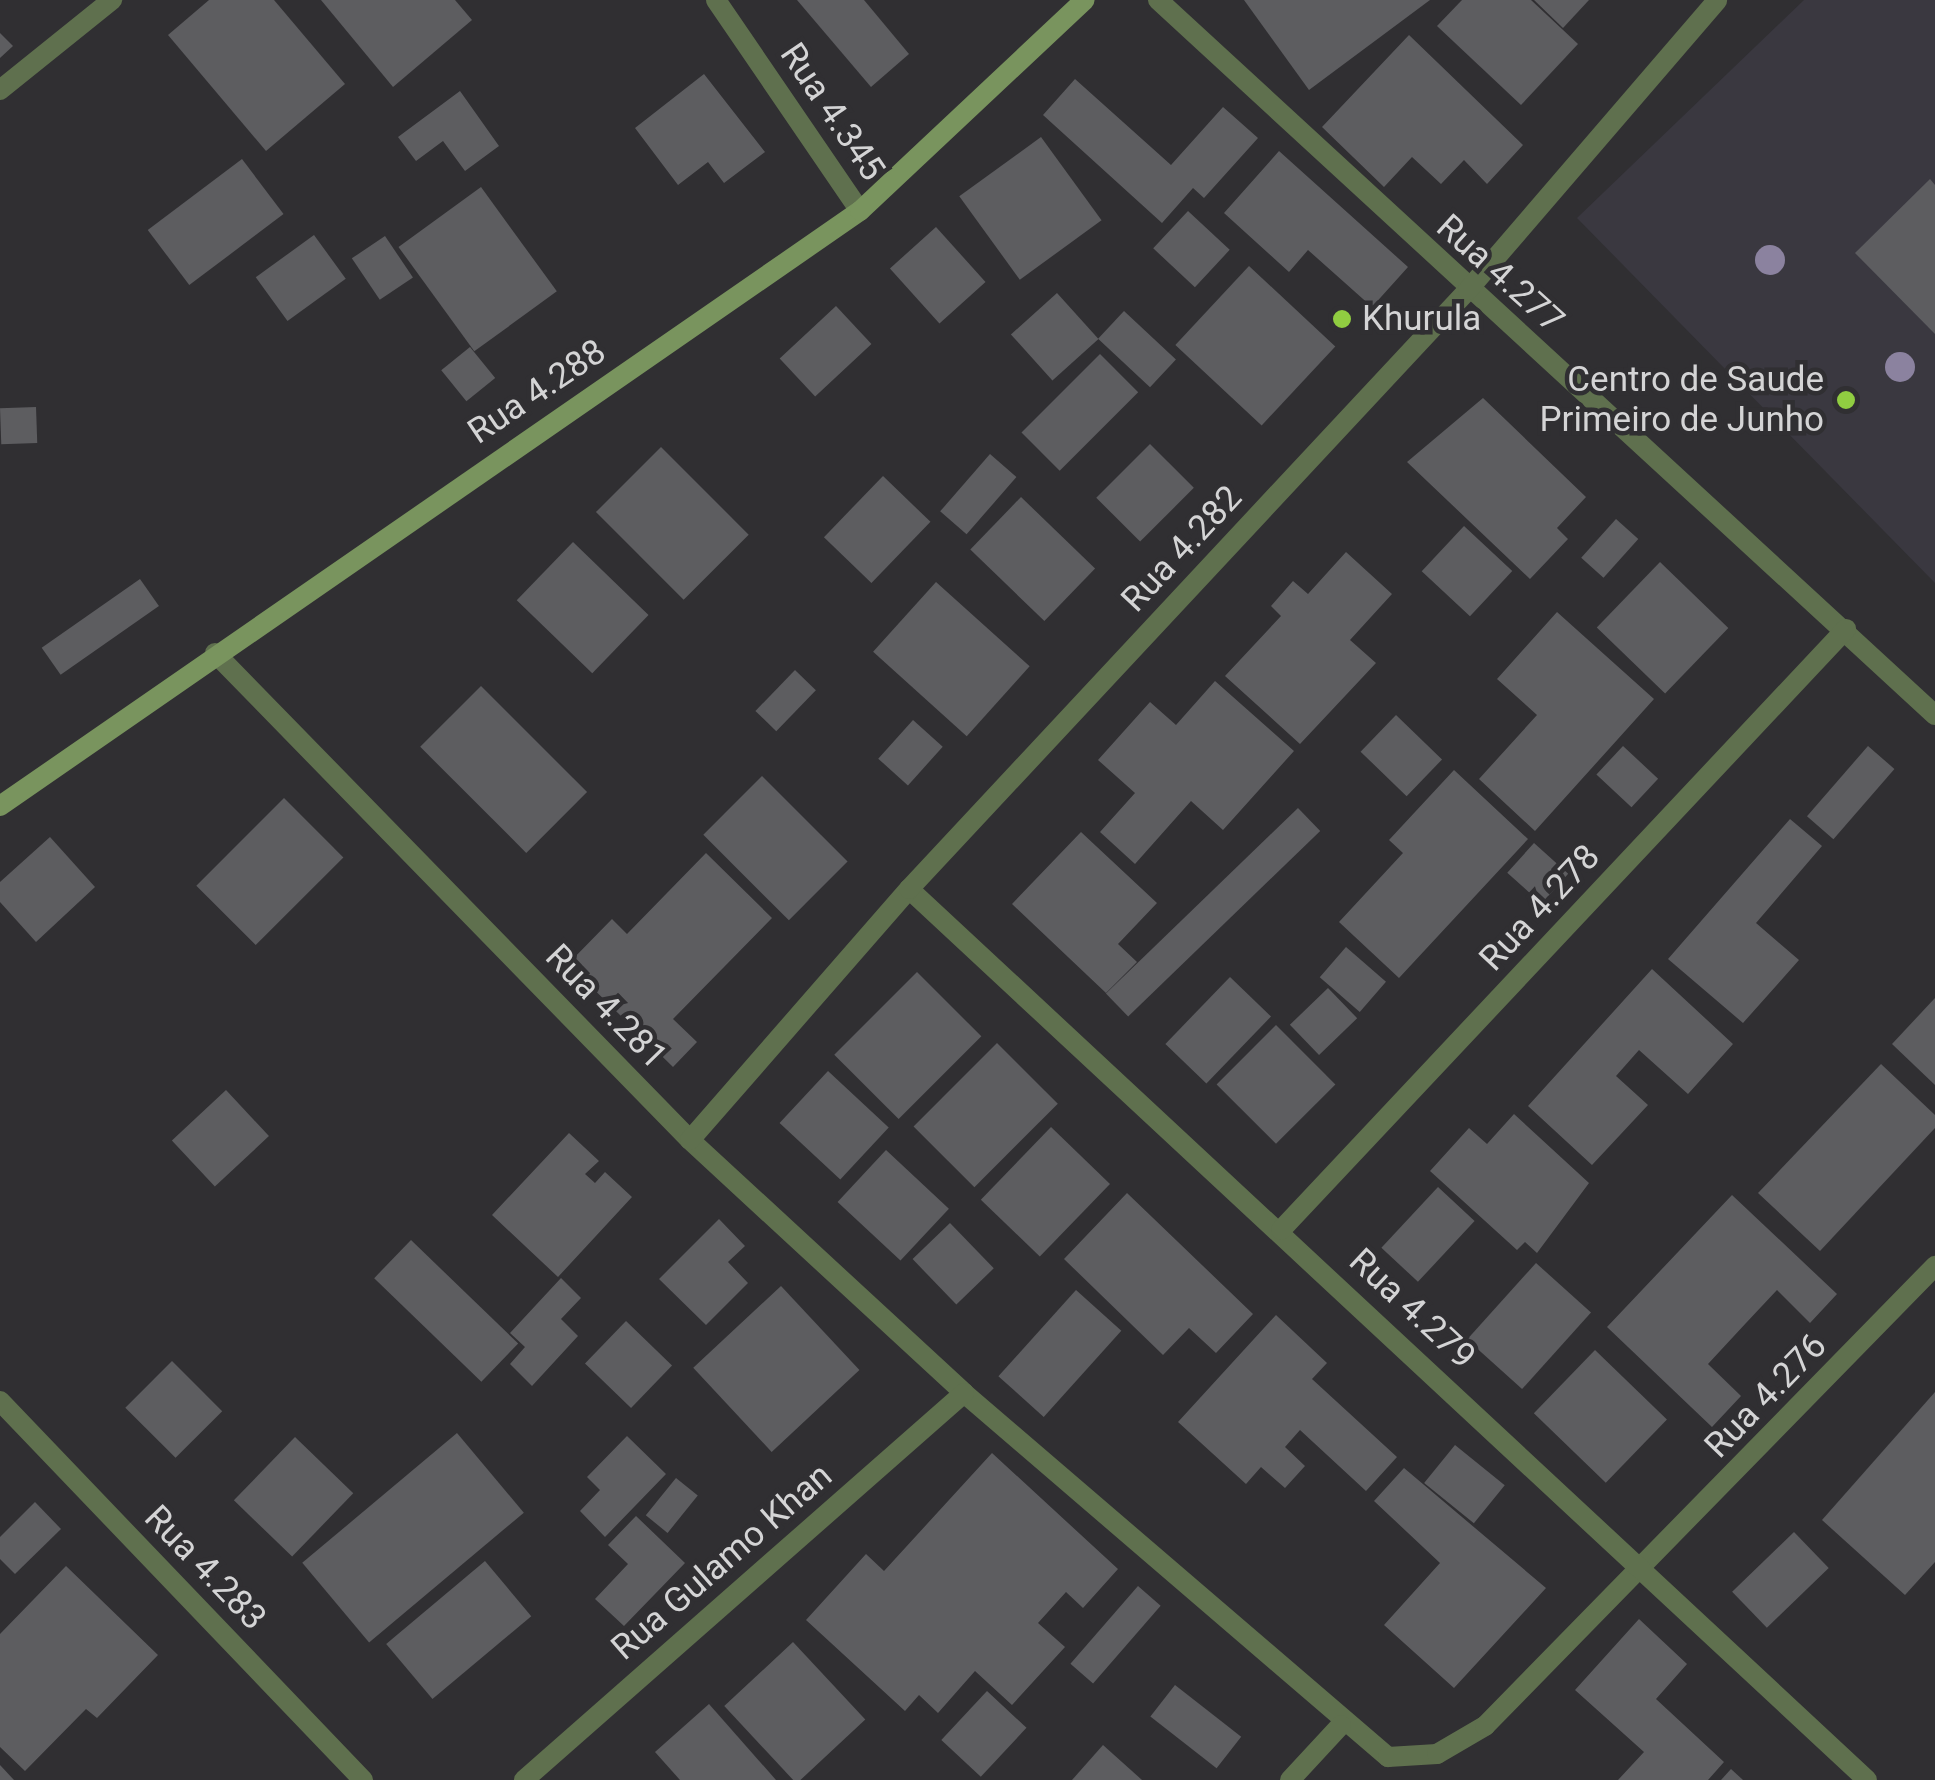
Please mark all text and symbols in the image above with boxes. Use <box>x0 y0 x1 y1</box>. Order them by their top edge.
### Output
street label: Rua 4.345 <box>771 35 893 189</box>
street label: Rua 4.277 <box>1428 206 1572 342</box>
place label: Khurula <box>1362 298 1481 340</box>
marker: Khurula <box>1331 308 1353 330</box>
street label: Rua 4.288 <box>460 331 614 453</box>
place label: Centro de Saude Primeiro de Junho <box>1539 359 1824 441</box>
marker: Centro de Saude Primeiro de Junho <box>1833 387 1859 413</box>
street label: Rua 4.282 <box>1113 477 1251 621</box>
street label: Rua 4.278 <box>1471 836 1609 980</box>
street label: Rua 4.281 <box>537 936 675 1078</box>
street label: Rua 4.279 <box>1340 1240 1484 1378</box>
street label: Rua 4.276 <box>1697 1325 1835 1467</box>
street label: Rua Gulamo Khan <box>603 1455 841 1669</box>
street label: Rua 4.283 <box>136 1497 274 1639</box>

